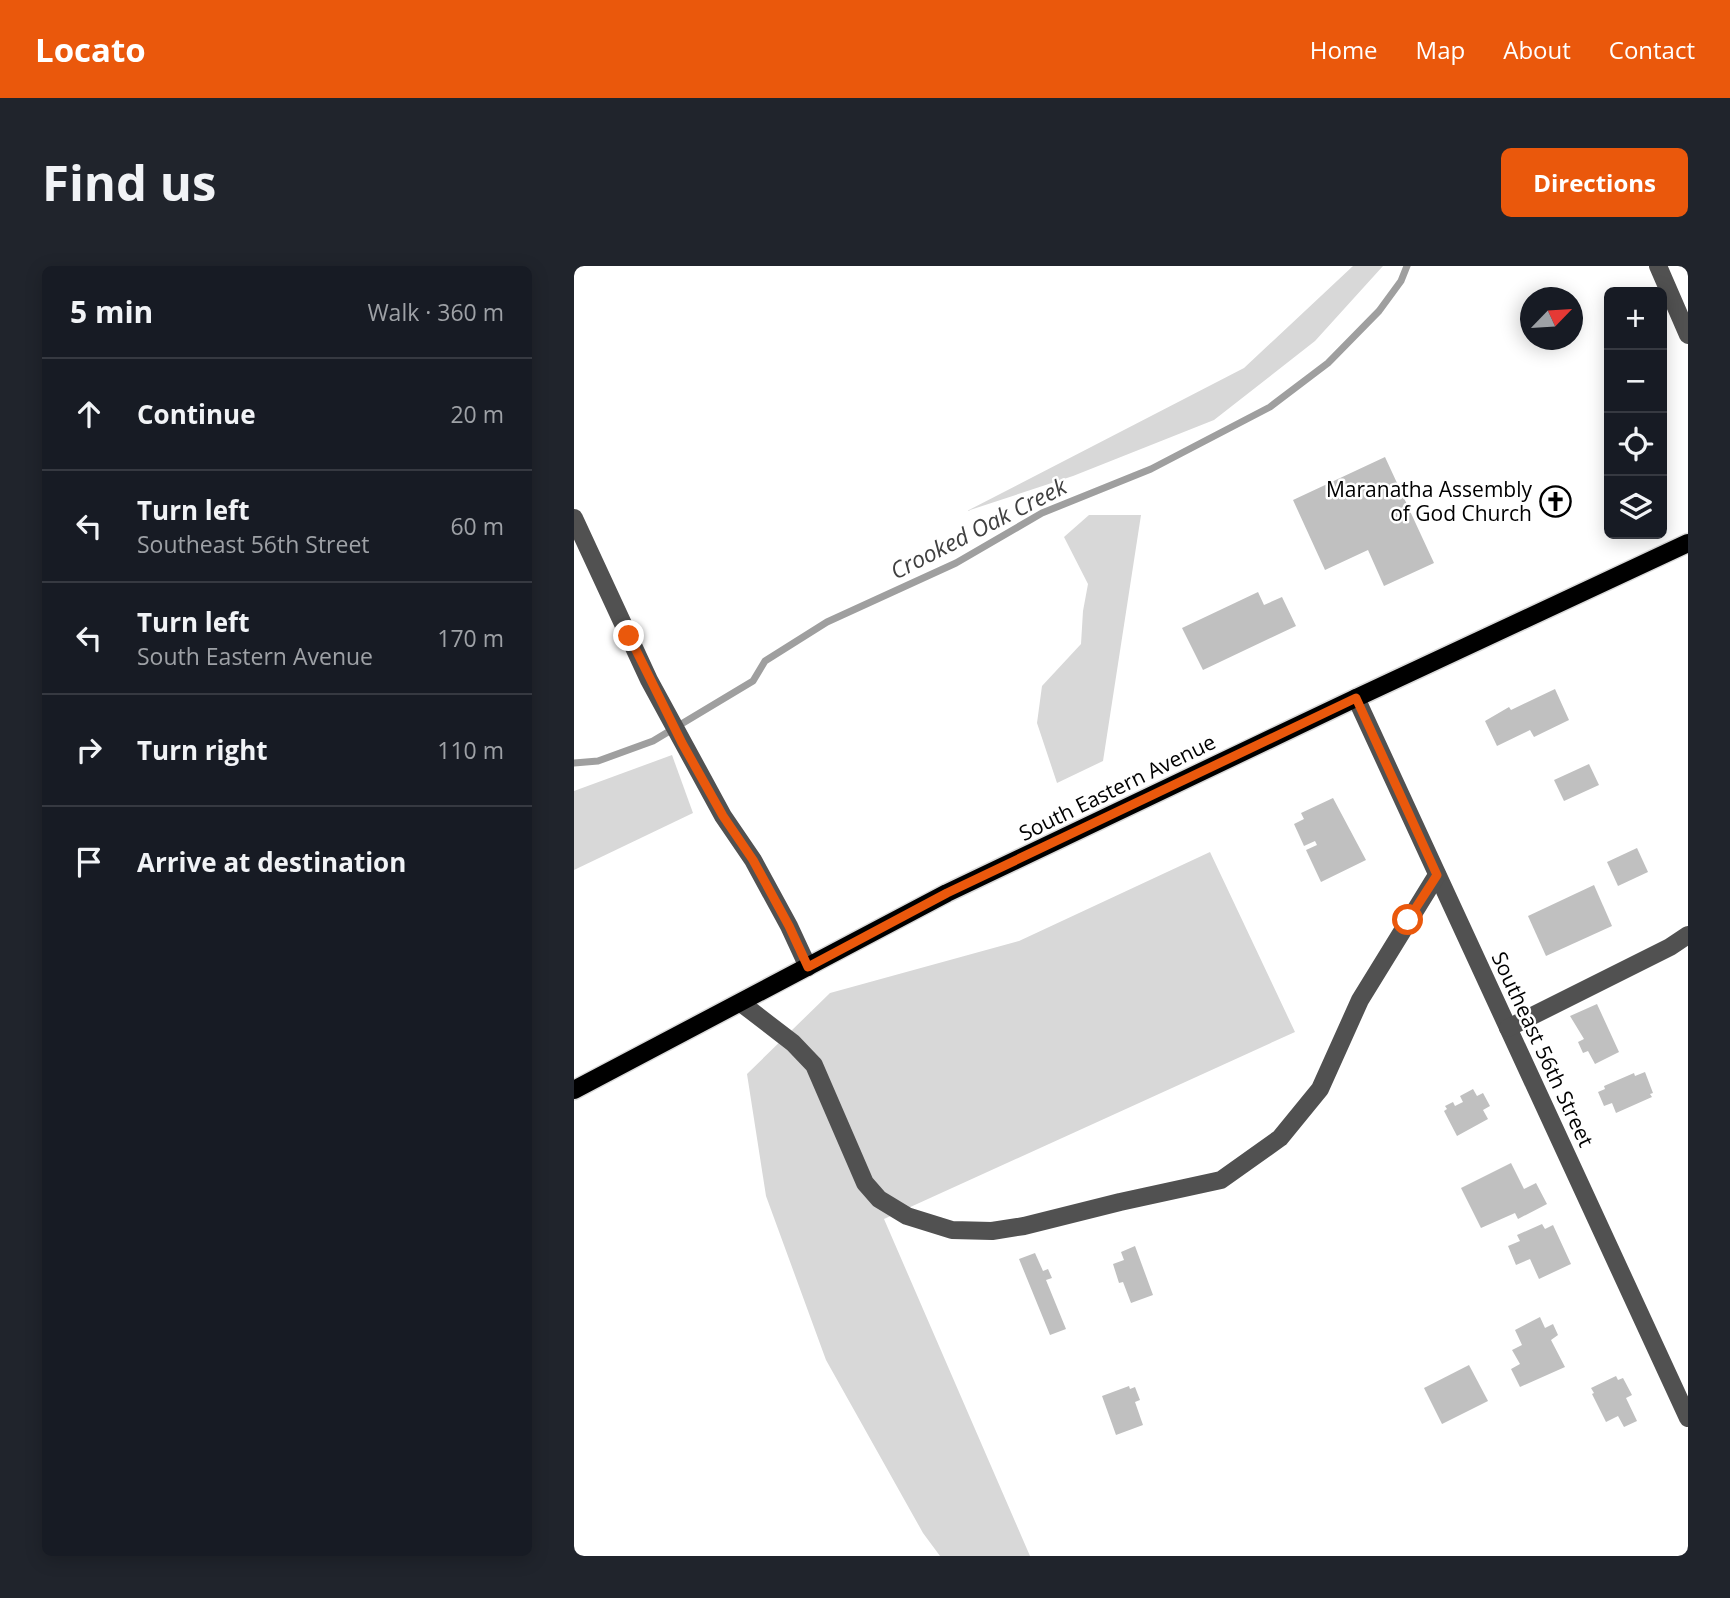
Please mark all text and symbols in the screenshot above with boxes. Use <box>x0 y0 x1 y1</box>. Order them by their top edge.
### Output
text: Locato <box>35 27 146 72</box>
text: Home <box>1310 33 1378 66</box>
text: Map <box>1416 33 1465 66</box>
text: About <box>1503 33 1571 66</box>
text: Contact <box>1609 33 1695 66</box>
button: Directions <box>1501 148 1688 217</box>
text: Find us <box>42 149 216 215</box>
north arrow <box>1520 287 1583 350</box>
map controls <box>1604 287 1667 539</box>
button: + <box>1604 287 1667 350</box>
text: 5 min <box>70 291 153 332</box>
text: Walk · 360 m <box>367 296 504 328</box>
button: − <box>1604 350 1667 413</box>
icon: ahead <box>70 395 108 433</box>
text: Continue <box>137 396 256 432</box>
text: 20 m <box>450 398 504 430</box>
button: locate <box>1604 413 1667 476</box>
water label: Crooked Oak Creek <box>884 469 1072 586</box>
place label: Maranatha Assembly of God Church <box>1326 475 1532 527</box>
button: layers <box>1604 476 1667 539</box>
church icon: Maranatha Assembly of God Church <box>1538 484 1572 518</box>
text: Turn left <box>137 492 249 528</box>
icon: left <box>70 507 108 545</box>
text: 60 m <box>450 510 504 542</box>
text: Southeast 56th Street <box>137 528 370 560</box>
text: Turn left <box>137 604 249 640</box>
icon: left <box>70 619 108 657</box>
route end <box>613 620 644 651</box>
text: 170 m <box>437 622 504 654</box>
text: South Eastern Avenue <box>137 640 373 672</box>
street label: South Eastern Avenue <box>1014 727 1220 847</box>
icon: right <box>70 731 108 769</box>
text: Turn right <box>137 732 268 768</box>
text: 110 m <box>437 734 504 766</box>
icon: arrive <box>70 843 108 881</box>
text: Arrive at destination <box>137 844 406 880</box>
route start <box>1392 904 1423 935</box>
street label: Southeast 56th Street <box>1485 947 1601 1151</box>

